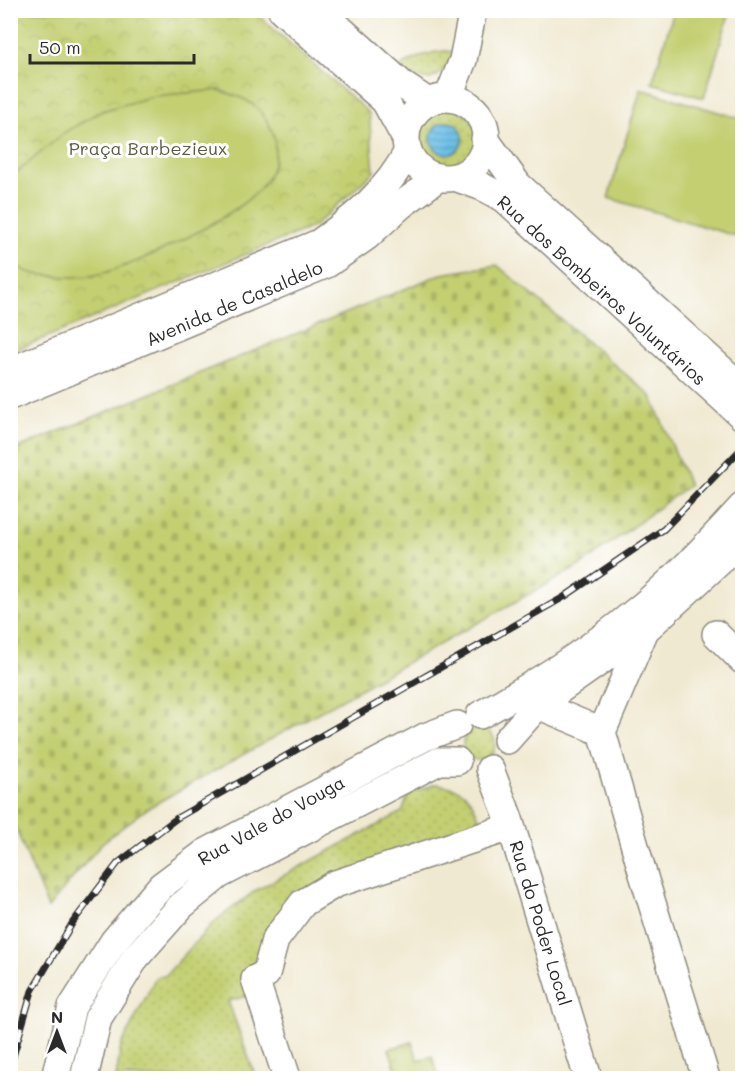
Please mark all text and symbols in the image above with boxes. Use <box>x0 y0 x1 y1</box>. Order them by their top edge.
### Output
scale bar <box>30 27 194 65</box>
text: 50 m <box>39 35 81 59</box>
park label: Praça Barbezieux <box>69 136 227 160</box>
street label: Rua dos Bombeiros Voluntários <box>492 190 712 390</box>
street label: Avenida de Casaldelo <box>142 255 326 351</box>
street label: Rua Vale do Vouga <box>193 770 349 870</box>
street label: Rua do Poder Local <box>504 837 578 1009</box>
north arrow <box>27 1002 87 1062</box>
text: N <box>51 1006 63 1027</box>

